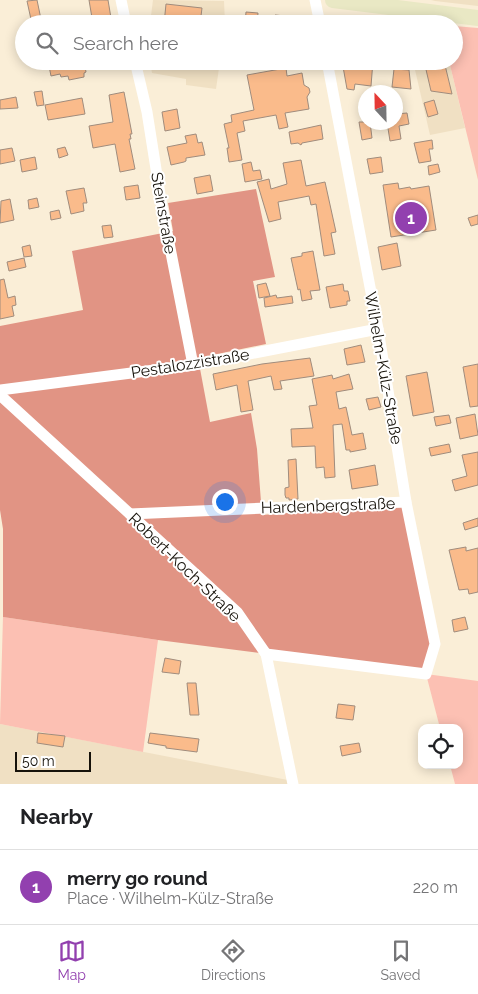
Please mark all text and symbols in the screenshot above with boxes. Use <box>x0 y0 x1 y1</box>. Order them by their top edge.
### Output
search box <box>15 15 463 70</box>
icon: search <box>33 29 61 57</box>
text: Search here <box>73 32 179 54</box>
north arrow <box>358 85 403 130</box>
street label: Steinstraße <box>147 171 180 255</box>
pin: 1 <box>395 199 427 237</box>
street label: Wilhelm-Külz-Straße <box>361 290 406 446</box>
street label: Pestalozzistraße <box>130 345 251 382</box>
your location <box>212 489 238 515</box>
street label: Hardenbergstraße <box>260 494 396 517</box>
street label: Robert-Koch-Straße <box>125 509 245 626</box>
map controls <box>418 724 463 769</box>
button: locate <box>418 724 463 769</box>
scale bar <box>15 749 91 772</box>
text: 50 m <box>22 753 55 769</box>
text: Nearby <box>20 804 93 829</box>
text: merry go round <box>67 867 208 889</box>
text: 1 <box>32 878 40 897</box>
text: 220 m <box>413 878 458 897</box>
text: Place · Wilhelm-Külz-Straße <box>67 889 274 908</box>
tab: Map <box>57 937 86 983</box>
tab: Directions <box>201 937 266 983</box>
tab: Saved <box>380 937 421 983</box>

